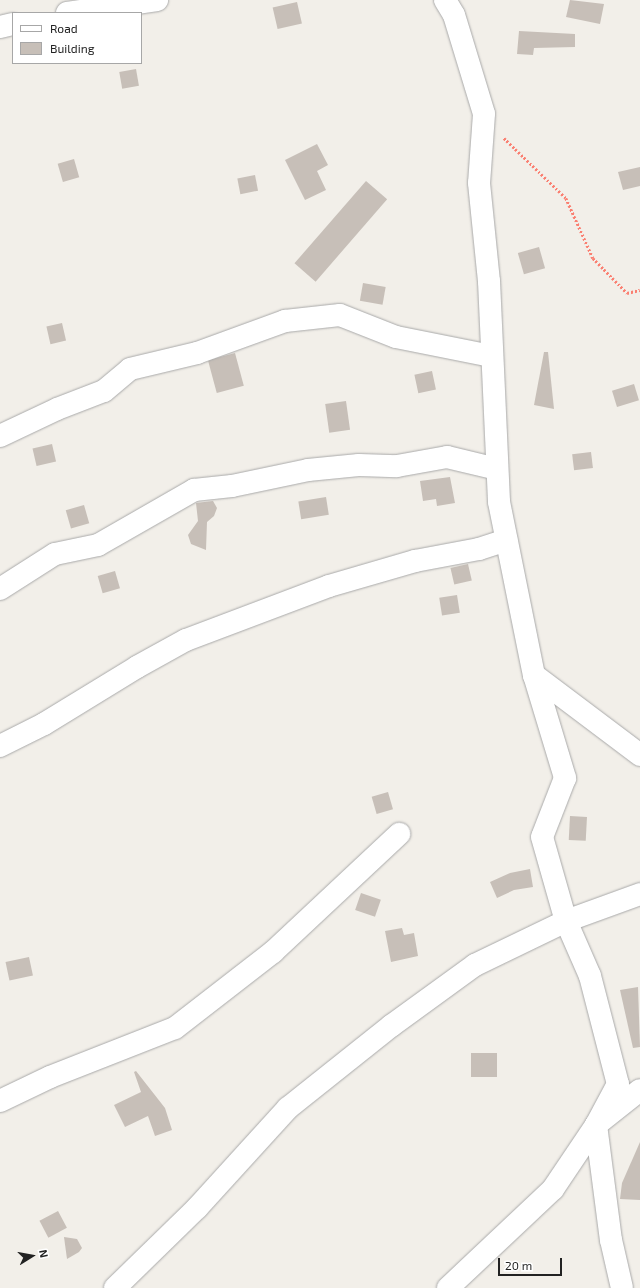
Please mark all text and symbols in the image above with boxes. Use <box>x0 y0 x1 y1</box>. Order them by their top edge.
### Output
legend <box>12 12 142 64</box>
text: Road <box>50 21 78 35</box>
text: Building <box>50 41 94 55</box>
north arrow <box>12 1236 52 1276</box>
text: N <box>37 1248 51 1259</box>
scale bar <box>500 1250 564 1276</box>
text: 20 m <box>505 1258 532 1272</box>

